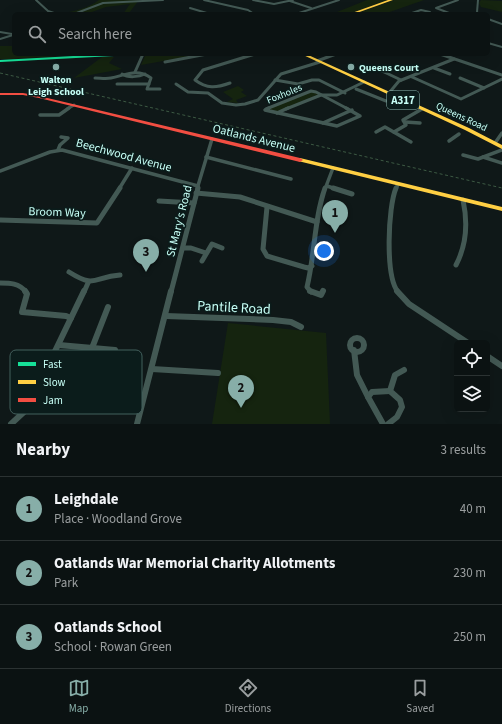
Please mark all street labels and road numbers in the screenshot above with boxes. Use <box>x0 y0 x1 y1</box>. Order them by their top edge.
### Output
street label: Foxholes <box>265 80 304 107</box>
road number: A317 <box>387 91 419 109</box>
street label: Queens Road <box>434 99 490 135</box>
street label: Oatlands Avenue <box>211 120 297 157</box>
street label: Beechwood Avenue <box>74 135 174 176</box>
street label: St Mary's Road <box>162 183 197 259</box>
street label: Broom Way <box>28 203 86 222</box>
street label: Pantile Road <box>197 296 271 320</box>

